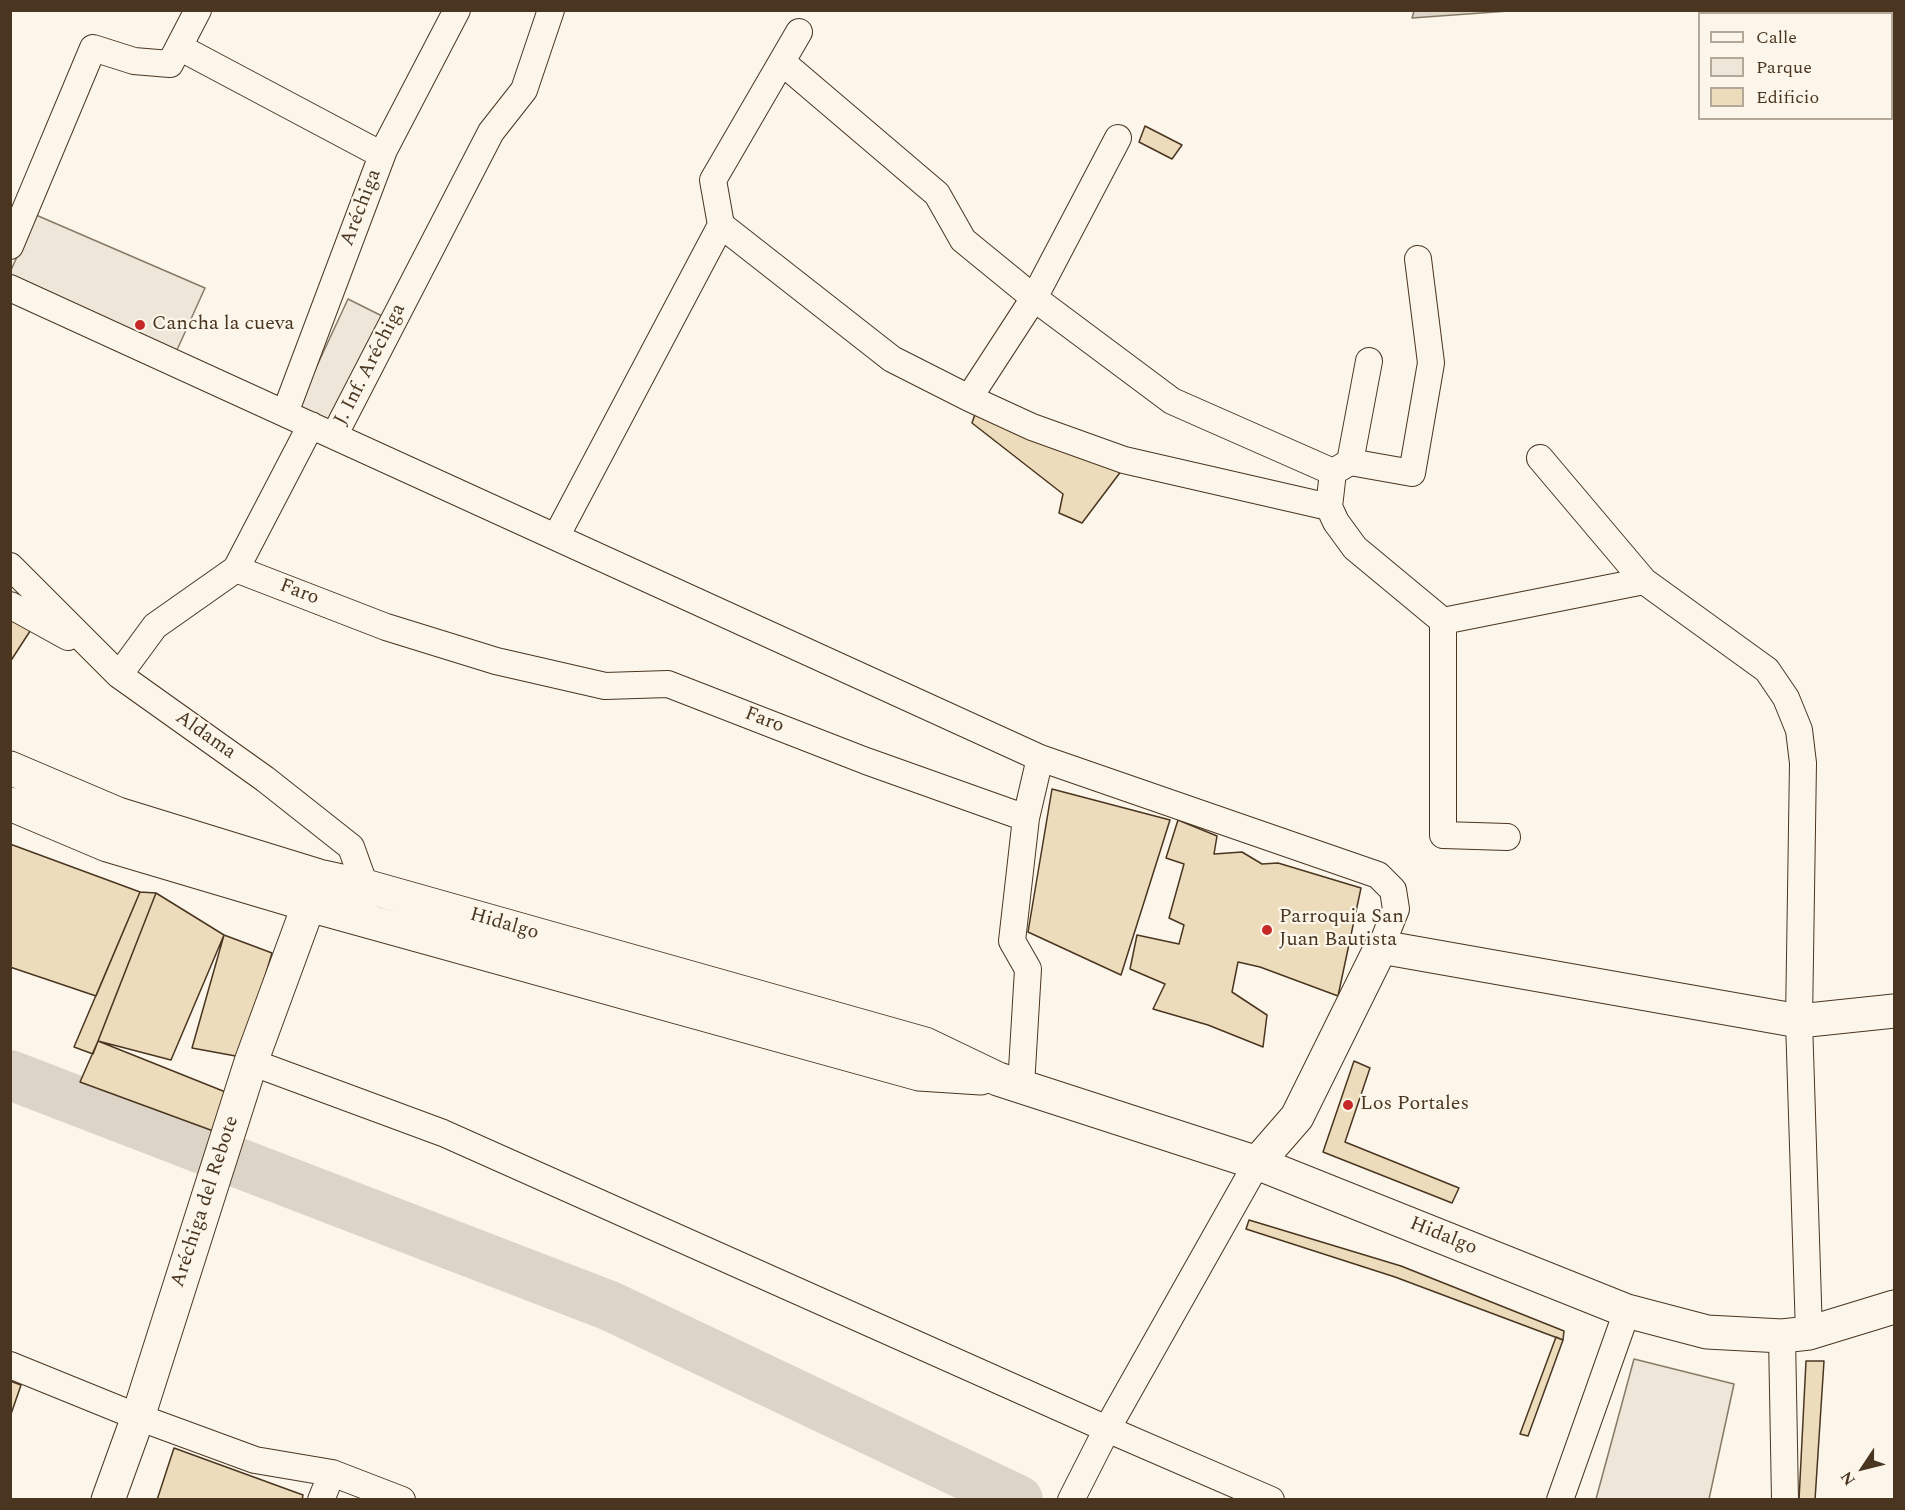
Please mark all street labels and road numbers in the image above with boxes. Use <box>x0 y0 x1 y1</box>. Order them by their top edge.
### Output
street label: Aréchiga <box>336 166 388 250</box>
street label: J. Inf. Aréchiga <box>330 300 412 430</box>
street label: Faro <box>276 575 322 611</box>
street label: Faro <box>741 703 787 739</box>
street label: Aldama <box>170 707 240 765</box>
street label: Hidalgo <box>467 904 541 946</box>
street label: Aréchiga del Rebote <box>167 1113 245 1291</box>
street label: Hidalgo <box>1406 1213 1480 1261</box>

